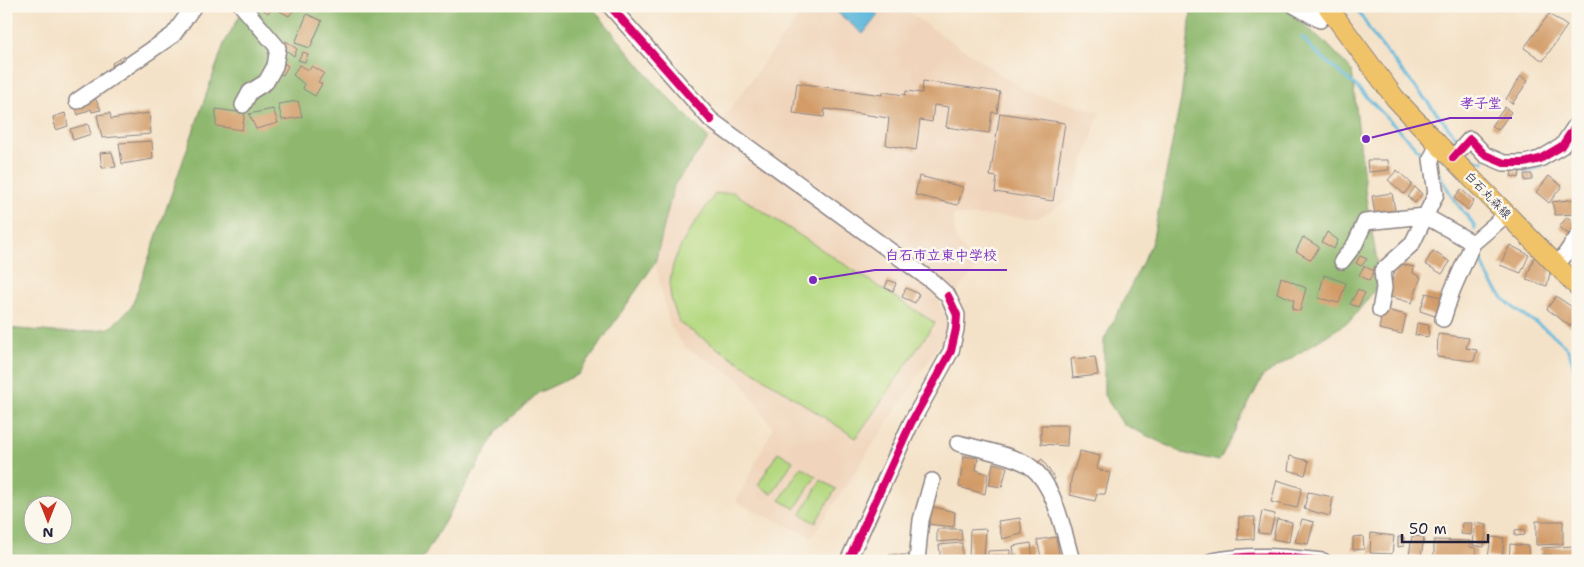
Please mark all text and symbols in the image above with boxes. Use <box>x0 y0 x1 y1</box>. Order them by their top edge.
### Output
callout: 孝子堂 <box>1450 89 1512 118</box>
text: 孝子堂 <box>1460 94 1502 112</box>
street label: 白石丸森線 <box>1461 168 1515 222</box>
callout: 白石市立東中学校 <box>875 241 1007 270</box>
text: 白石市立東中学校 <box>885 246 997 264</box>
north arrow <box>22 494 72 544</box>
scale bar <box>1402 512 1488 544</box>
text: 50 m <box>1409 519 1447 539</box>
text: N <box>42 524 54 542</box>

